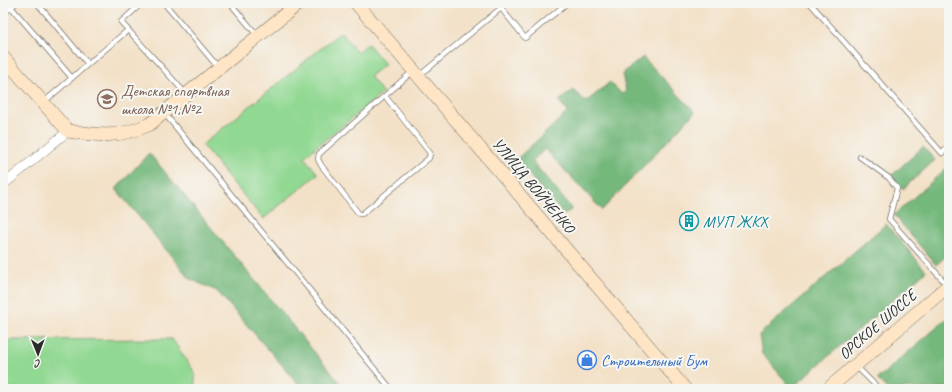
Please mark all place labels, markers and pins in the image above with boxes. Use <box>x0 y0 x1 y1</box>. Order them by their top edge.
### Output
place label: Детская спортвная школа №1,№2 <box>121 81 230 119</box>
school or university icon: Детская спортвная школа №1,№2 <box>96 88 118 110</box>
building icon: МУП ЖКХ <box>678 210 700 232</box>
place label: МУП ЖКХ <box>703 212 769 232</box>
shop icon: Строительный Бум <box>576 349 598 371</box>
place label: Строительный Бум <box>601 351 708 371</box>

